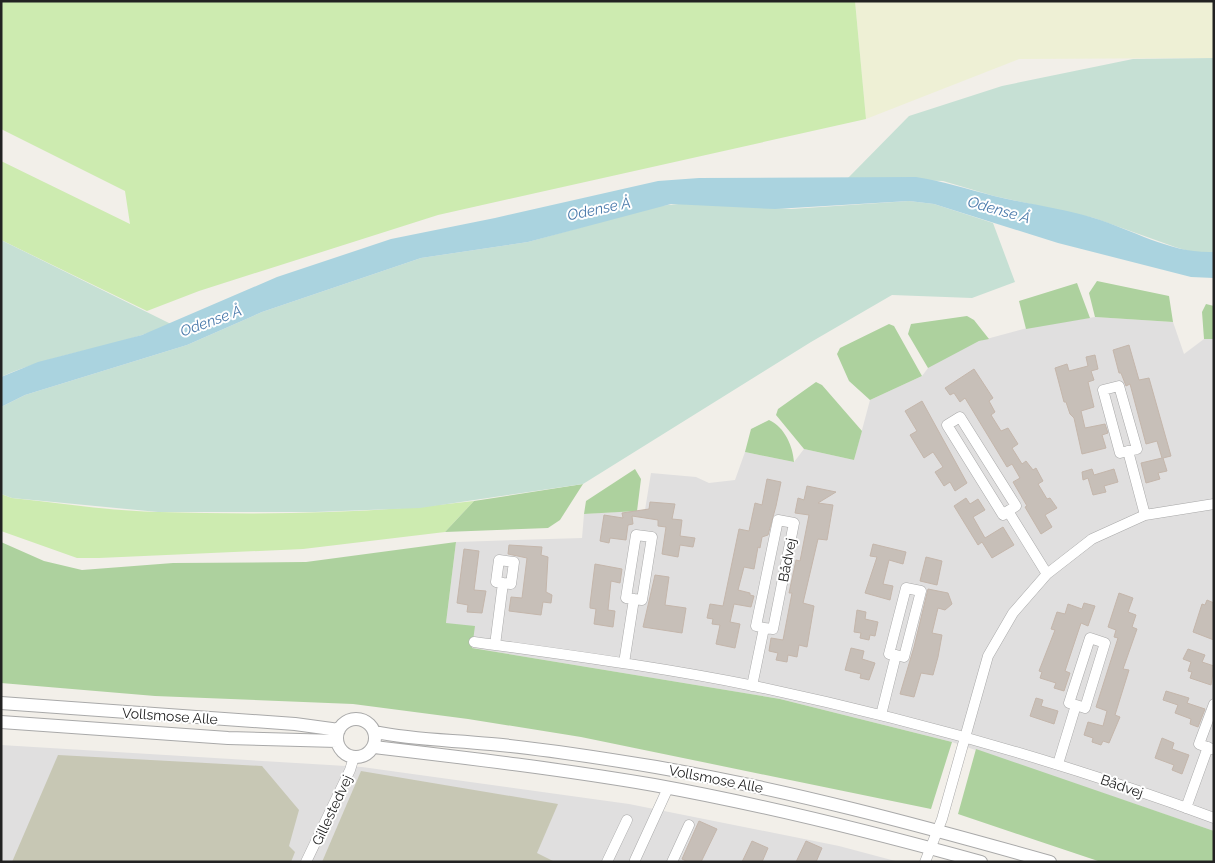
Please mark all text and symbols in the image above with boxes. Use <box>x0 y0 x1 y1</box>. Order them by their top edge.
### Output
water label: Odense Å <box>966 192 1032 228</box>
water label: Odense Å <box>566 194 632 224</box>
water label: Odense Å <box>178 302 244 340</box>
street label: Bådvej <box>775 537 799 583</box>
street label: Vollsmose Alle <box>122 705 218 727</box>
street label: Vollsmose Alle <box>667 762 765 796</box>
street label: Bådvej <box>1098 771 1146 801</box>
street label: Gillestedvej <box>309 772 355 848</box>

